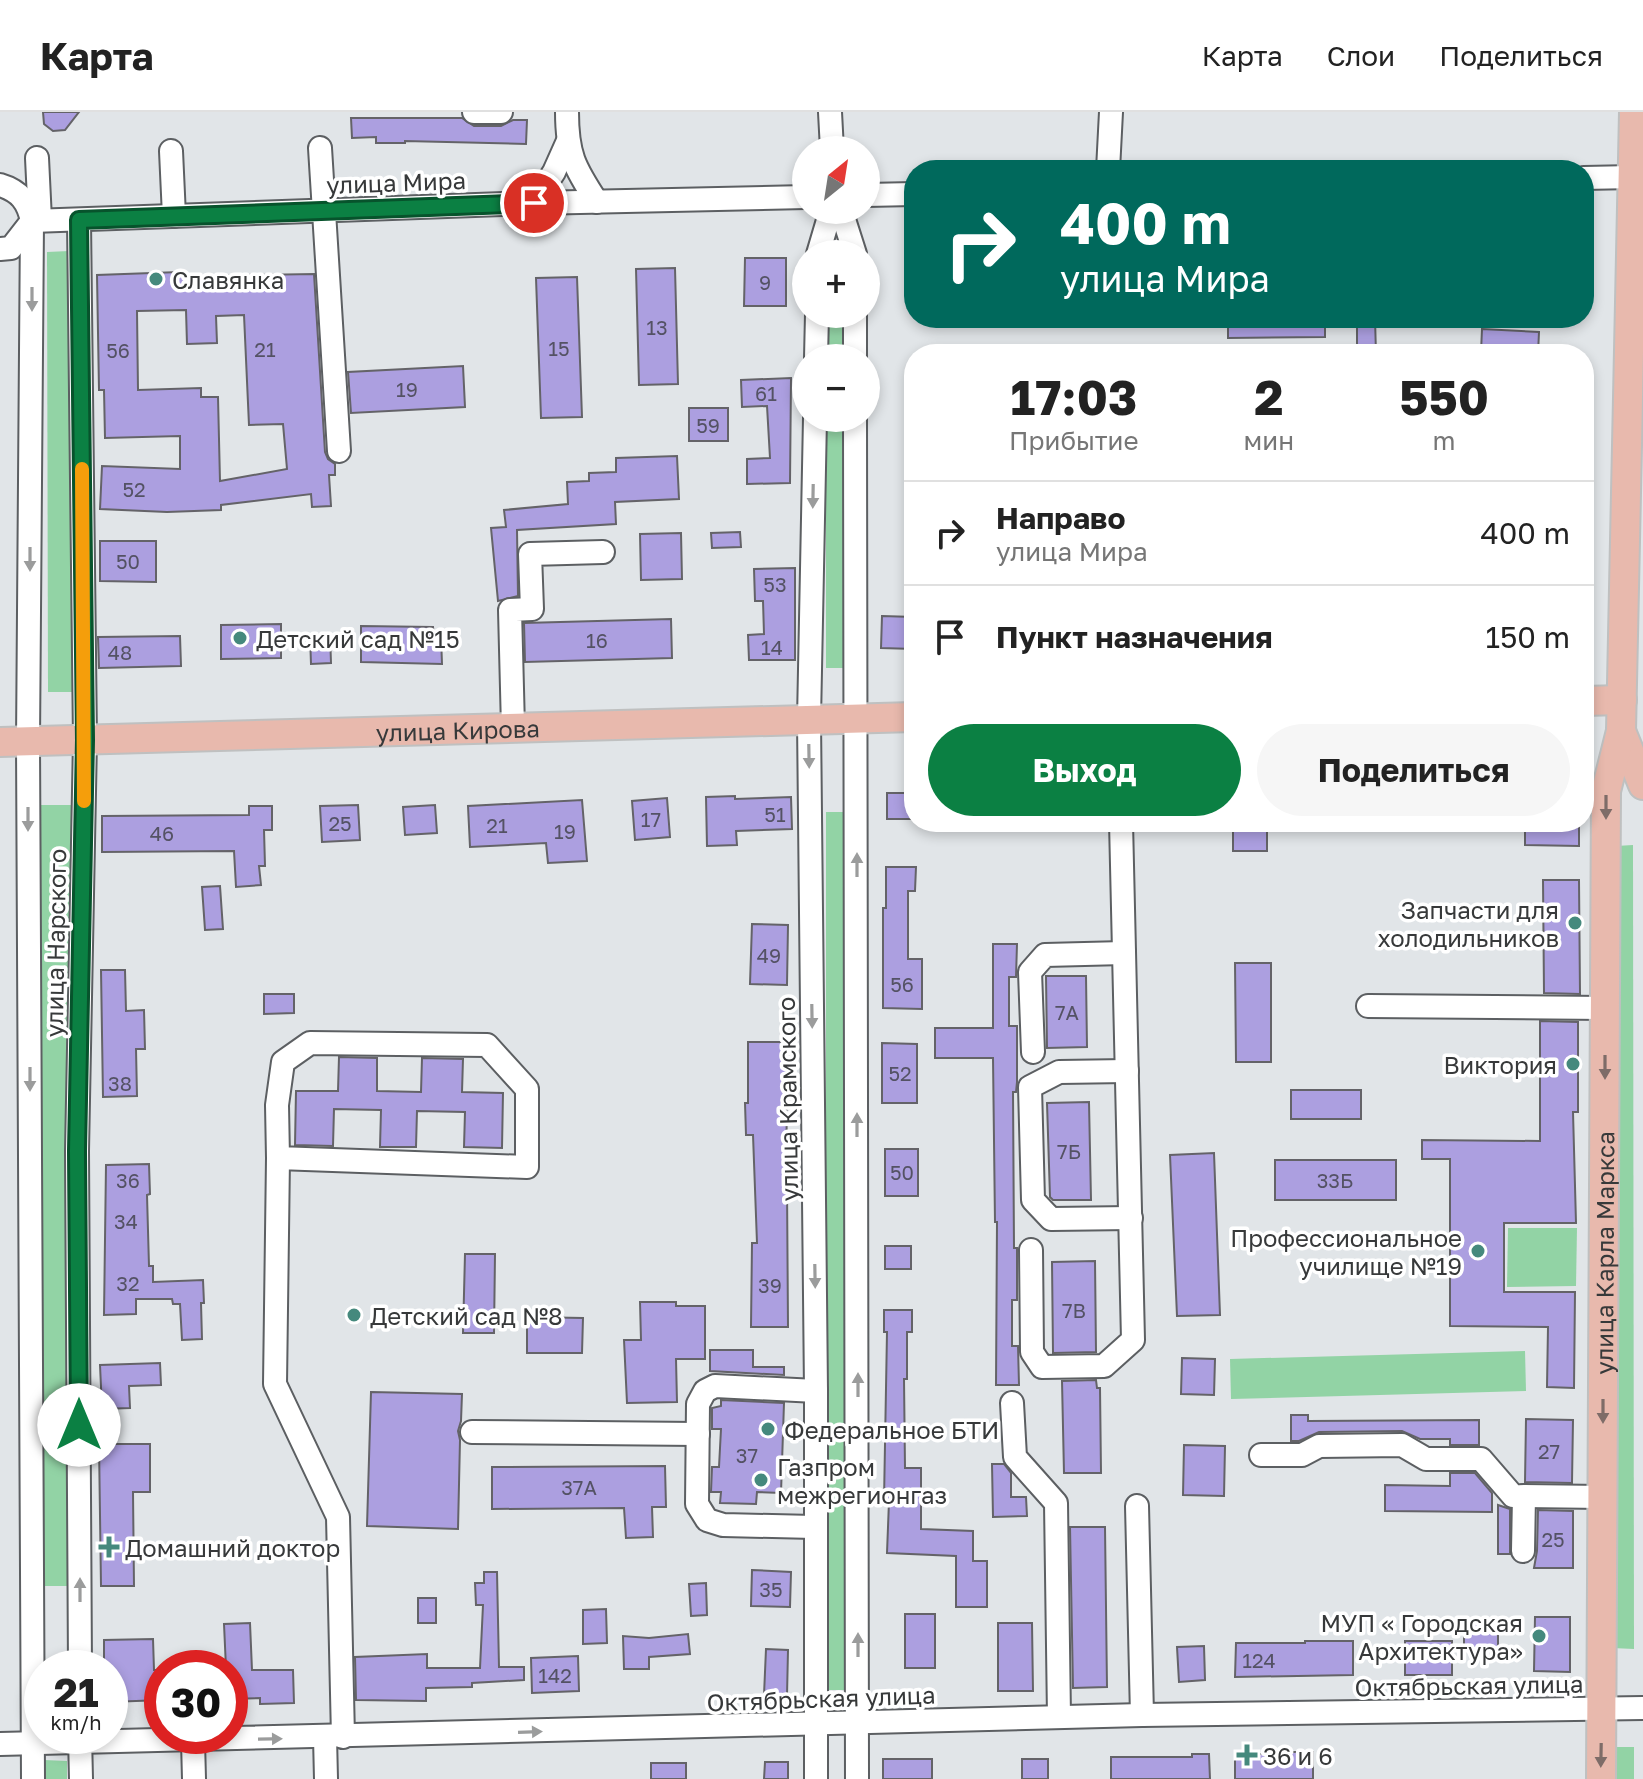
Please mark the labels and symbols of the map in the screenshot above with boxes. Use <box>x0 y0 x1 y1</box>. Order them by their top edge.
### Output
north arrow <box>792 136 880 224</box>
street label: улица Мира <box>326 165 466 199</box>
pin <box>500 169 568 237</box>
place label: Славянка <box>172 265 284 294</box>
marker: Славянка <box>147 270 165 288</box>
house number: 9 <box>759 270 771 294</box>
one-way arrow <box>26 287 38 312</box>
house number: 13 <box>646 315 668 339</box>
house number: 15 <box>548 336 570 360</box>
house number: 21 <box>254 337 276 361</box>
house number: 56 <box>106 338 130 362</box>
house number: 19 <box>396 377 418 401</box>
house number: 61 <box>755 381 777 405</box>
house number: 59 <box>696 413 720 437</box>
house number: 52 <box>122 477 146 501</box>
one-way arrow <box>807 484 820 509</box>
one-way arrow <box>24 547 36 572</box>
house number: 50 <box>116 549 140 573</box>
house number: 53 <box>763 572 787 596</box>
place label: Детский сад №15 <box>256 624 460 653</box>
house number: 16 <box>586 628 608 652</box>
marker: Детский сад №15 <box>231 629 249 647</box>
house number: 14 <box>761 635 783 659</box>
house number: 48 <box>108 640 132 664</box>
street label: улица Кирова <box>375 713 540 746</box>
one-way arrow <box>803 744 815 769</box>
one-way arrow <box>1600 795 1612 820</box>
house number: 51 <box>764 802 786 826</box>
one-way arrow <box>22 807 35 832</box>
house number: 17 <box>641 807 661 831</box>
house number: 25 <box>328 811 352 835</box>
house number: 21 <box>486 813 508 837</box>
house number: 19 <box>554 819 576 843</box>
house number: 46 <box>150 821 174 845</box>
street label: улица Нарского <box>39 848 71 1038</box>
one-way arrow <box>851 852 863 877</box>
place label: Запчасти для холодильников <box>1378 895 1559 952</box>
marker: Запчасти для холодильников <box>1566 914 1584 932</box>
house number: 49 <box>757 943 781 967</box>
house number: 56 <box>890 972 914 996</box>
street label: улица Крамского <box>771 996 803 1202</box>
house number: 7А <box>1055 1000 1079 1024</box>
one-way arrow <box>806 1004 818 1029</box>
place label: Виктория <box>1443 1050 1557 1079</box>
marker: Виктория <box>1564 1055 1582 1073</box>
one-way arrow <box>1599 1055 1611 1080</box>
house number: 52 <box>888 1061 912 1085</box>
one-way arrow <box>24 1067 36 1092</box>
house number: 38 <box>108 1071 132 1095</box>
one-way arrow <box>851 1112 863 1137</box>
street label: улица Карла Маркса <box>1589 1131 1619 1375</box>
house number: 7Б <box>1057 1139 1081 1163</box>
house number: 50 <box>890 1160 914 1184</box>
house number: 36 <box>116 1168 140 1192</box>
house number: 33Б <box>1317 1168 1353 1192</box>
house number: 34 <box>114 1209 138 1233</box>
place label: Профессиональное училище №19 <box>1230 1223 1462 1280</box>
marker: Профессиональное училище №19 <box>1469 1242 1487 1260</box>
one-way arrow <box>809 1264 821 1289</box>
house number: 32 <box>116 1271 140 1295</box>
house number: 39 <box>758 1273 782 1297</box>
house number: 7В <box>1062 1298 1086 1322</box>
place label: Детский сад №8 <box>370 1301 563 1330</box>
marker: Детский сад №8 <box>345 1306 363 1324</box>
one-way arrow <box>852 1372 864 1397</box>
position arrow <box>37 1383 121 1467</box>
one-way arrow <box>1597 1399 1610 1424</box>
place label: Федеральное БТИ <box>784 1415 999 1444</box>
marker: Федеральное БТИ <box>759 1420 777 1438</box>
house number: 27 <box>1538 1439 1560 1463</box>
house number: 37 <box>736 1443 758 1467</box>
place label: Газпром межрегионгаз <box>777 1452 947 1509</box>
marker: Газпром межрегионгаз <box>752 1471 770 1489</box>
house number: 37А <box>561 1475 597 1499</box>
house number: 25 <box>1541 1527 1565 1551</box>
place label: Домашний доктор <box>125 1533 340 1562</box>
marker: Домашний доктор <box>100 1538 118 1556</box>
one-way arrow <box>74 1577 86 1602</box>
house number: 35 <box>759 1577 783 1601</box>
place label: МУП « Городская Архитектура» <box>1321 1608 1523 1665</box>
marker: МУП « Городская Архитектура» <box>1530 1627 1548 1645</box>
one-way arrow <box>852 1632 864 1657</box>
house number: 124 <box>1242 1648 1276 1672</box>
speed limit sign: 30 <box>144 1650 248 1754</box>
house number: 142 <box>538 1663 572 1687</box>
street label: Октябрьская улица <box>1354 1669 1584 1701</box>
street label: Октябрьская улица <box>706 1680 936 1716</box>
one-way arrow <box>518 1726 543 1739</box>
one-way arrow <box>258 1732 283 1745</box>
place label: 36 и 6 <box>1263 1741 1333 1770</box>
one-way arrow <box>1595 1743 1608 1768</box>
marker: 36 и 6 <box>1238 1746 1256 1764</box>

